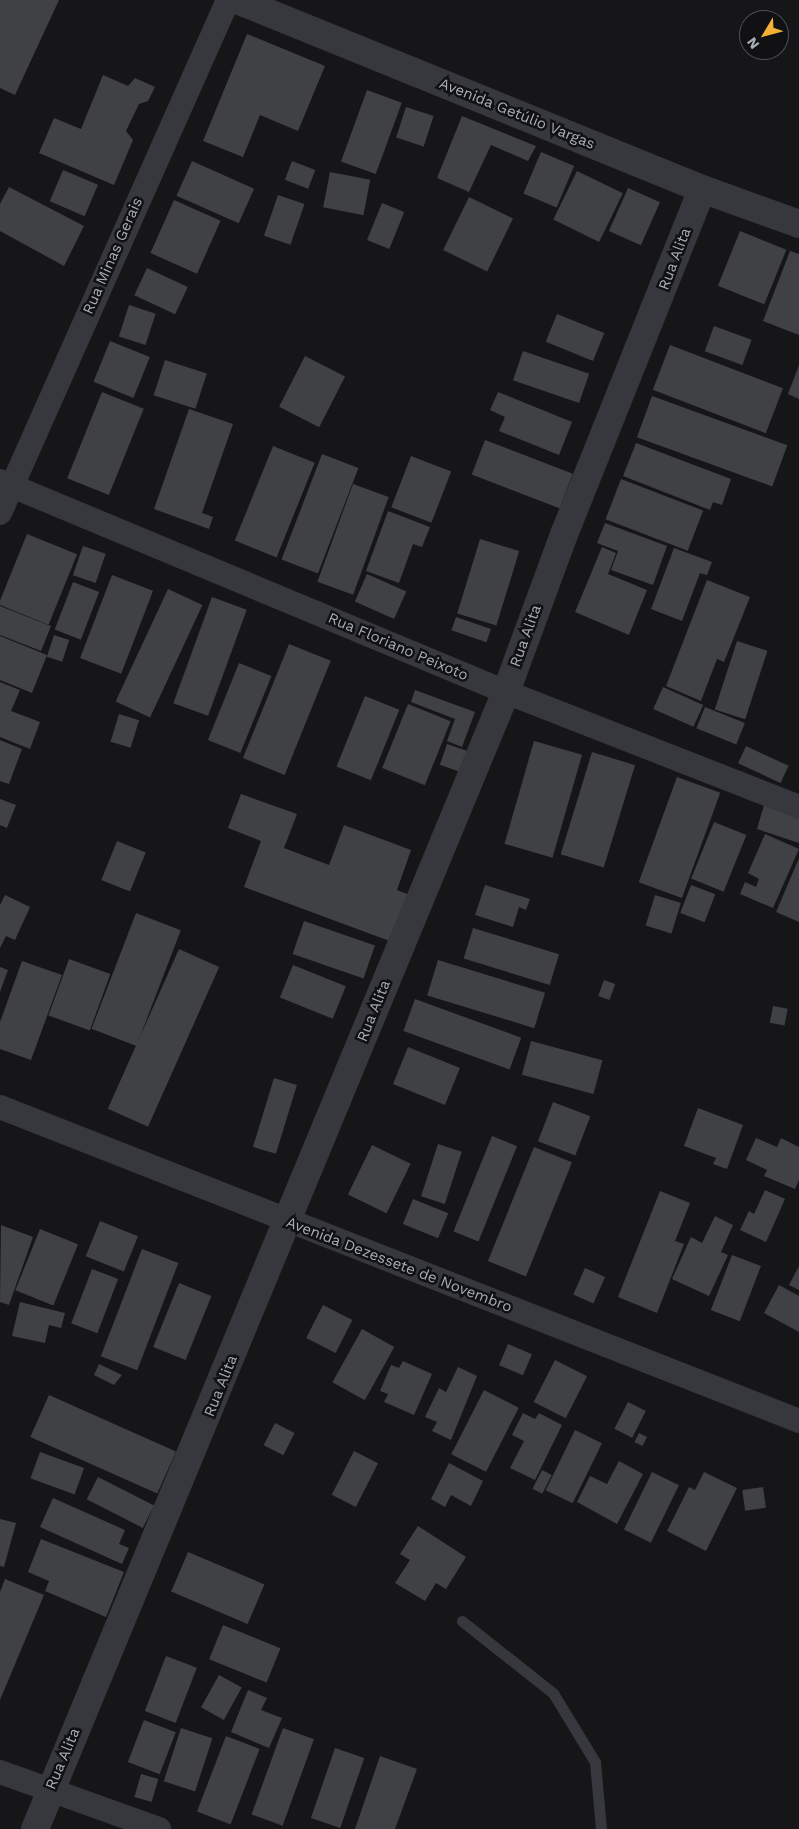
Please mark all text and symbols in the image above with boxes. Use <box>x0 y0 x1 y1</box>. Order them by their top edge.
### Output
north arrow <box>739 10 789 60</box>
text: N <box>743 34 762 52</box>
street label: Avenida Getúlio Vargas <box>436 74 598 154</box>
street label: Rua Minas Gerais <box>79 195 147 317</box>
street label: Rua Alita <box>655 225 695 293</box>
street label: Rua Alita <box>506 602 546 670</box>
street label: Rua Floriano Peixoto <box>325 609 471 685</box>
street label: Rua Alita <box>353 977 395 1045</box>
street label: Avenida Dezessete de Novembro <box>283 1213 515 1317</box>
street label: Rua Alita <box>200 1352 242 1420</box>
street label: Rua Alita <box>42 1725 84 1793</box>

